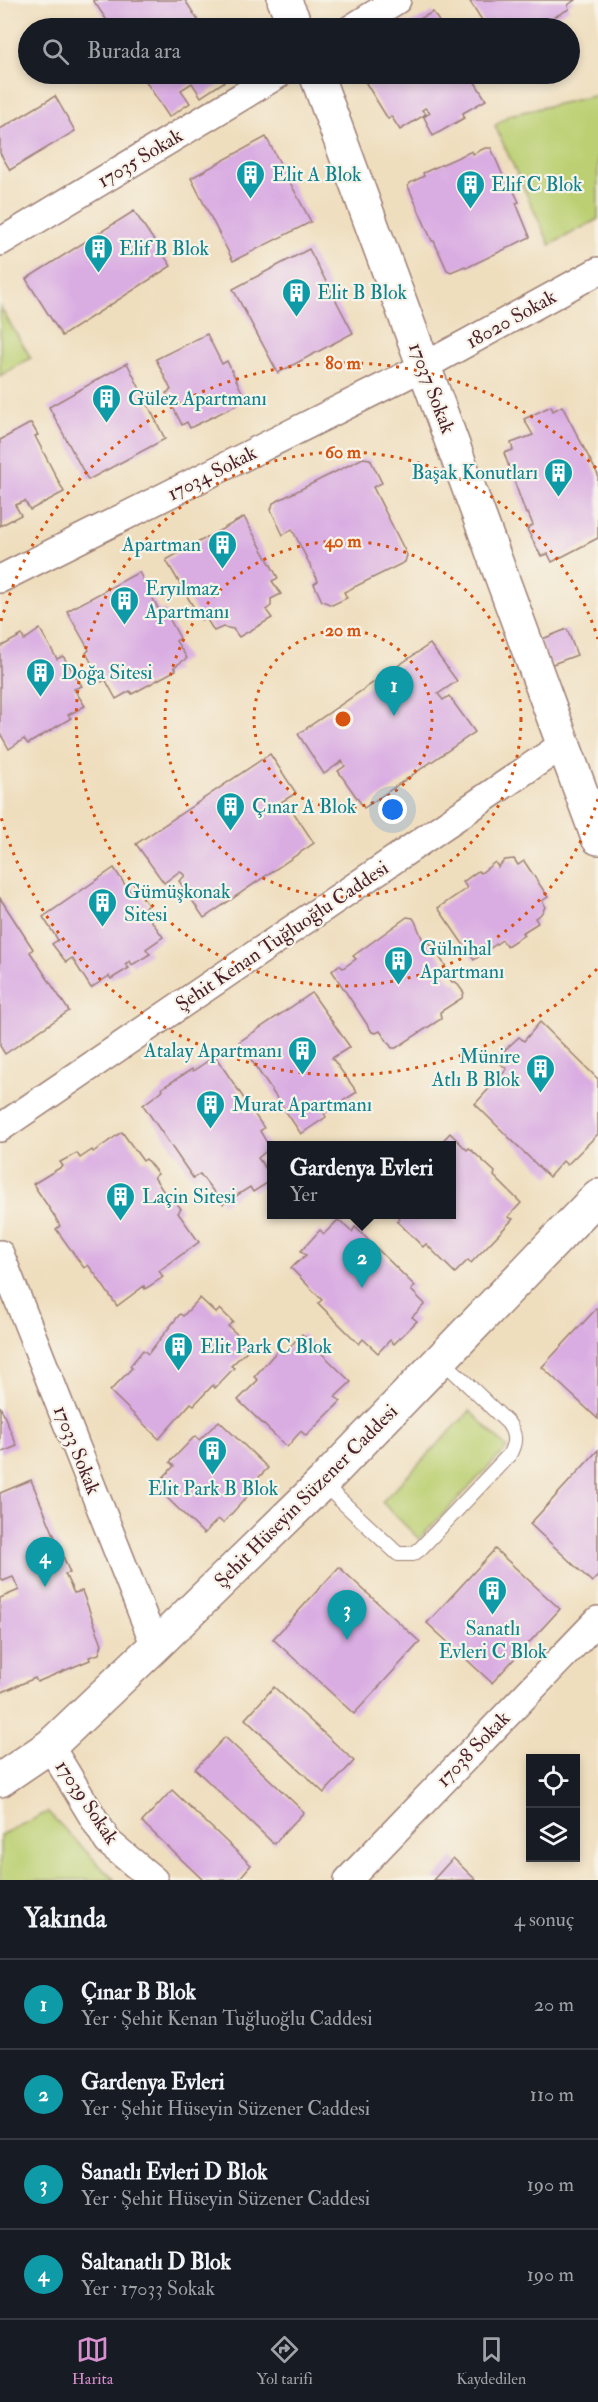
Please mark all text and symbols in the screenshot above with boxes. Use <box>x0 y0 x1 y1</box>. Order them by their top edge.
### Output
search box <box>18 18 580 84</box>
icon: search <box>39 35 72 68</box>
text: Burada ara <box>87 37 181 65</box>
street label: 17035 Sokak <box>93 123 188 193</box>
building icon: Elit A Blok <box>235 158 267 200</box>
place label: Elit A Blok <box>272 162 362 187</box>
building icon: Elif C Blok <box>454 168 486 210</box>
place label: Elif C Blok <box>491 172 583 197</box>
building icon: Elif B Blok <box>82 232 114 274</box>
place label: Elif B Blok <box>119 236 209 261</box>
building icon: Elit B Blok <box>280 276 312 318</box>
place label: Elit B Blok <box>317 280 407 305</box>
street label: 18020 Sokak <box>462 284 561 354</box>
street label: 17037 Sokak <box>403 339 461 437</box>
text: 80 m <box>325 352 362 375</box>
building icon: Gülez Apartmanı <box>91 382 123 424</box>
place label: Gülez Apartmanı <box>128 386 267 412</box>
street label: 17034 Sokak <box>163 440 261 506</box>
text: 60 m <box>325 441 362 464</box>
building icon: Başak Konutları <box>543 456 575 498</box>
place label: Başak Konutları <box>411 460 538 485</box>
building icon: Apartman <box>206 528 238 570</box>
text: 40 m <box>324 530 362 553</box>
place label: Apartman <box>121 532 201 558</box>
place label: Eryılmaz Apartmanı <box>144 576 229 625</box>
building icon: Eryılmaz Apartmanı <box>108 584 140 626</box>
text: 20 m <box>325 619 362 642</box>
building icon: Doğa Sitesi <box>24 656 56 698</box>
place label: Doğa Sitesi <box>61 660 153 685</box>
pin: 1 <box>374 666 414 716</box>
centre of rings <box>333 709 353 729</box>
building icon: Çınar A Blok <box>215 790 247 832</box>
place label: Çınar A Blok <box>252 794 357 819</box>
your location <box>378 795 407 824</box>
street label: Şehit Kenan Tuğluoğlu Caddesi <box>171 855 393 1017</box>
place label: Gümüşkonak Sitesi <box>124 879 231 927</box>
building icon: Gümüşkonak Sitesi <box>87 886 119 928</box>
place label: Gülnihal Apartmanı <box>419 936 504 985</box>
building icon: Gülnihal Apartmanı <box>383 944 415 986</box>
building icon: Atalay Apartmanı <box>287 1034 319 1076</box>
place label: Atalay Apartmanı <box>143 1038 282 1064</box>
place label: Münire Atlı B Blok <box>431 1044 520 1092</box>
building icon: Münire Atlı B Blok <box>525 1052 557 1094</box>
building icon: Murat Apartmanı <box>195 1088 227 1130</box>
place label: Murat Apartmanı <box>232 1092 372 1118</box>
popup <box>267 1141 456 1219</box>
text: Gardenya Evleri <box>290 1154 433 1182</box>
building icon: Laçin Sitesi <box>105 1180 137 1222</box>
text: Yer <box>290 1182 317 1207</box>
place label: Laçin Sitesi <box>142 1184 236 1209</box>
pin: 2 <box>342 1238 382 1288</box>
building icon: Elit Park C Blok <box>163 1330 195 1372</box>
place label: Elit Park C Blok <box>200 1334 333 1359</box>
street label: Şehit Hüseyin Süzener Caddesi <box>209 1399 403 1593</box>
street label: 17033 Sokak <box>48 1402 106 1499</box>
building icon: Elit Park B Blok <box>197 1434 229 1476</box>
place label: Elit Park B Blok <box>148 1476 279 1501</box>
pin: 4 <box>26 1538 64 1587</box>
building icon: Sanatlı Evleri C Blok <box>477 1574 509 1616</box>
pin: 3 <box>328 1590 366 1640</box>
place label: Sanatlı Evleri C Blok <box>439 1616 548 1664</box>
street label: 17038 Sokak <box>431 1706 516 1792</box>
map controls <box>526 1754 580 1862</box>
button: locate <box>526 1754 580 1808</box>
street label: 17039 Sokak <box>50 1755 125 1849</box>
button: layers <box>526 1808 580 1862</box>
text: Yakında <box>24 1903 106 1935</box>
text: 4 sonuç <box>514 1907 574 1932</box>
text: Çınar B Blok <box>81 1978 196 2006</box>
text: 1 <box>40 1992 47 2017</box>
text: 20 m <box>534 1992 574 2017</box>
text: Yer · Şehit Kenan Tuğluoğlu Caddesi <box>81 2006 373 2031</box>
text: Gardenya Evleri <box>81 2068 225 2096</box>
text: 2 <box>38 2082 49 2107</box>
text: 110 m <box>530 2082 574 2107</box>
text: Yer · Şehit Hüseyin Süzener Caddesi <box>81 2096 370 2121</box>
text: Sanatlı Evleri D Blok <box>81 2158 268 2186</box>
text: 3 <box>40 2172 47 2197</box>
text: 190 m <box>527 2172 574 2197</box>
text: Yer · Şehit Hüseyin Süzener Caddesi <box>81 2186 370 2211</box>
text: Saltanatlı D Blok <box>81 2248 231 2276</box>
text: 4 <box>38 2262 49 2287</box>
text: 190 m <box>527 2262 574 2287</box>
text: Yer · 17033 Sokak <box>81 2276 215 2301</box>
tab: Harita <box>72 2333 113 2389</box>
tab: Yol tarifi <box>257 2333 313 2389</box>
tab: Kaydedilen <box>456 2333 526 2389</box>

